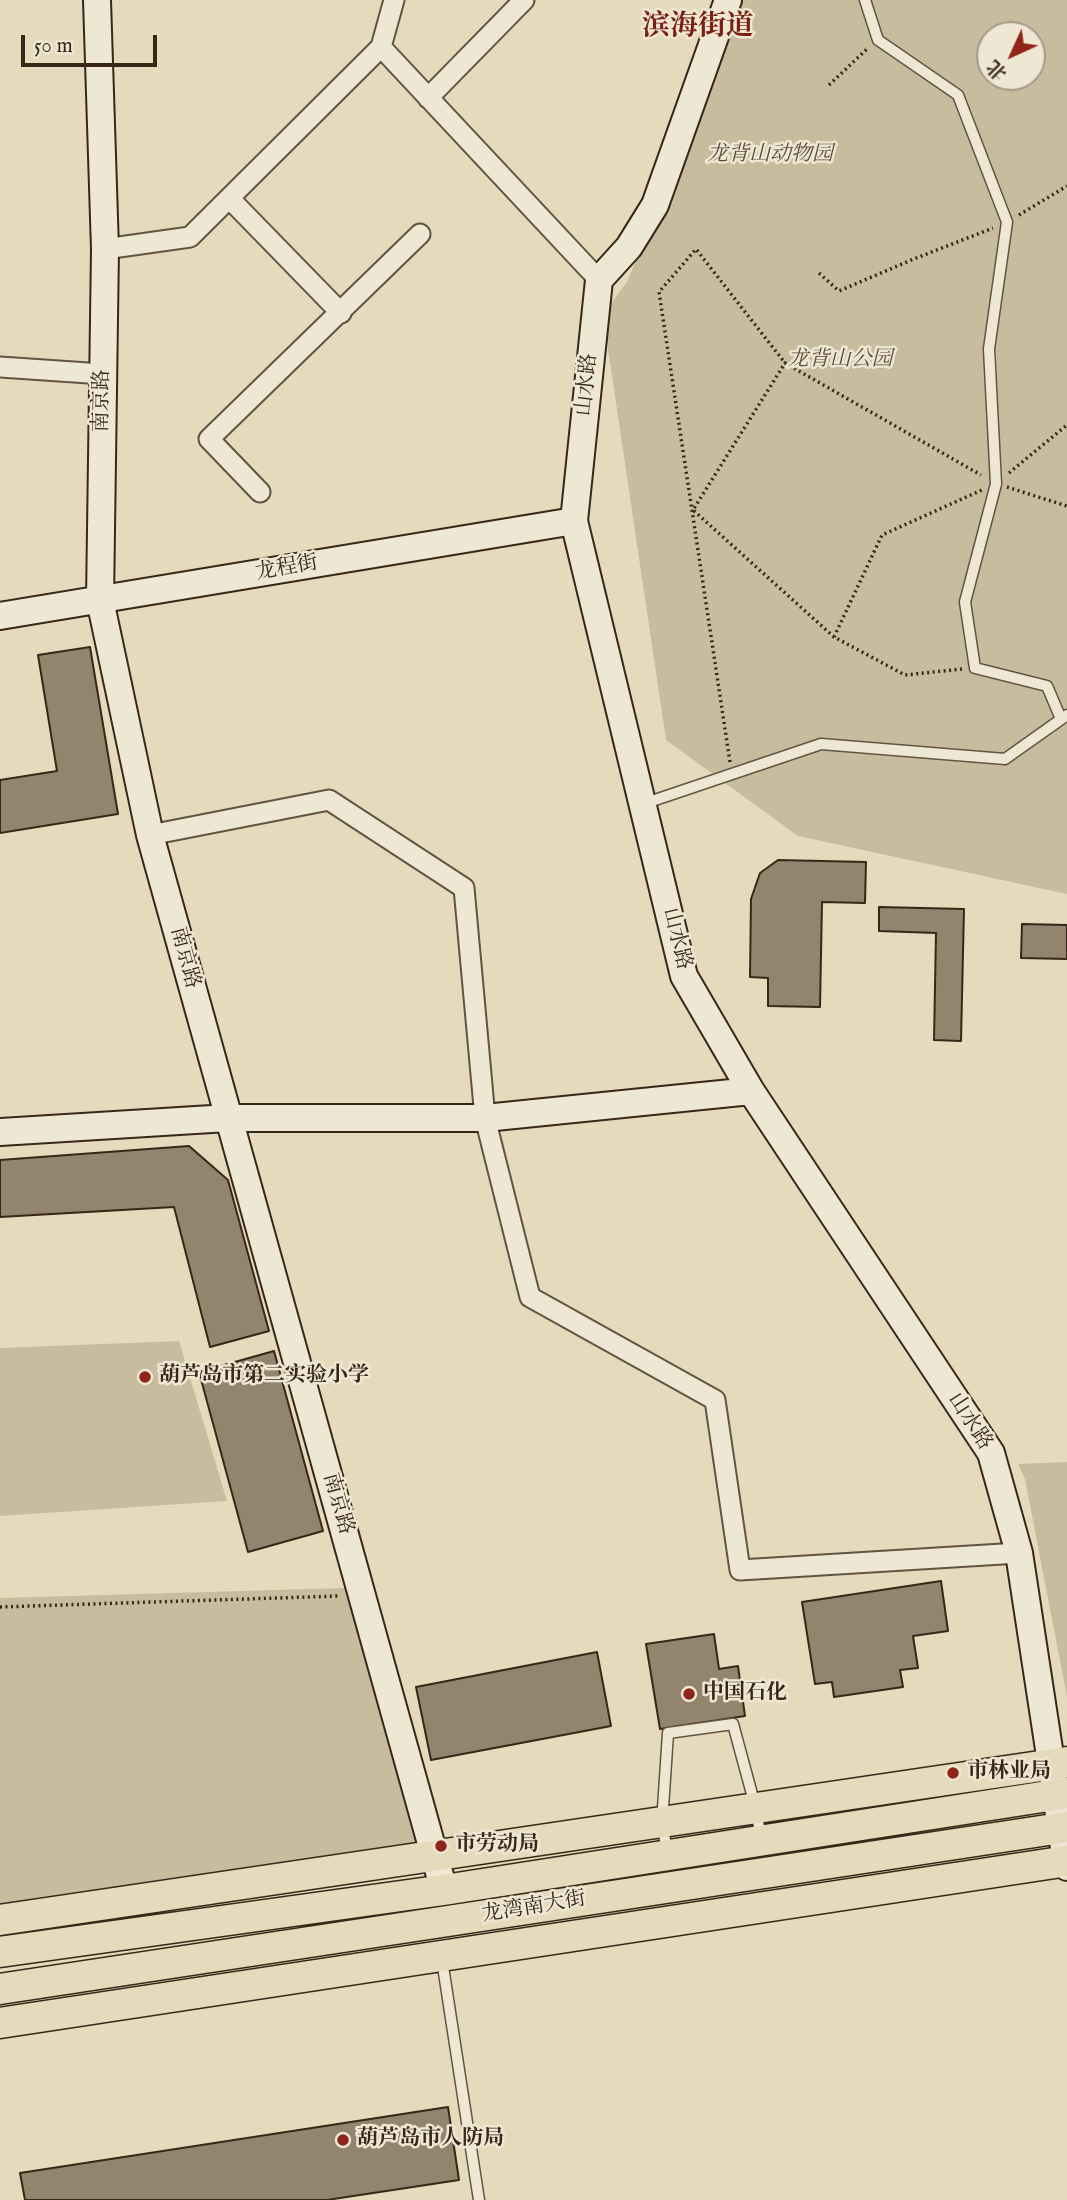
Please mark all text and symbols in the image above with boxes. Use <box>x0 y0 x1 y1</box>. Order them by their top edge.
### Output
district label: 滨海街道 <box>642 11 754 45</box>
scale bar <box>24 21 161 65</box>
north arrow <box>976 21 1046 91</box>
text: 50 m <box>34 33 73 60</box>
text: 北 <box>982 54 1013 85</box>
park label: 龙背山动物园 <box>707 143 833 169</box>
park label: 龙背山公园 <box>788 348 892 374</box>
street label: 山水路 <box>572 352 604 418</box>
street label: 南京路 <box>90 369 116 433</box>
street label: 龙程街 <box>254 551 320 587</box>
street label: 山水路 <box>656 905 696 973</box>
street label: 南京路 <box>164 924 204 992</box>
place label: 葫芦岛市第二实验小学 <box>159 1364 369 1390</box>
marker: 葫芦岛市第二实验小学 <box>137 1369 153 1385</box>
street label: 山水路 <box>941 1389 997 1455</box>
street label: 南京路 <box>316 1470 358 1538</box>
place label: 中国石化 <box>703 1681 787 1707</box>
marker: 中国石化 <box>681 1686 697 1702</box>
place label: 市林业局 <box>967 1760 1051 1786</box>
marker: 市林业局 <box>945 1765 961 1781</box>
place label: 市劳动局 <box>455 1833 539 1859</box>
marker: 市劳动局 <box>433 1838 449 1854</box>
street label: 龙湾南大街 <box>480 1887 588 1929</box>
place label: 葫芦岛市人防局 <box>357 2127 504 2153</box>
marker: 葫芦岛市人防局 <box>335 2132 351 2148</box>

